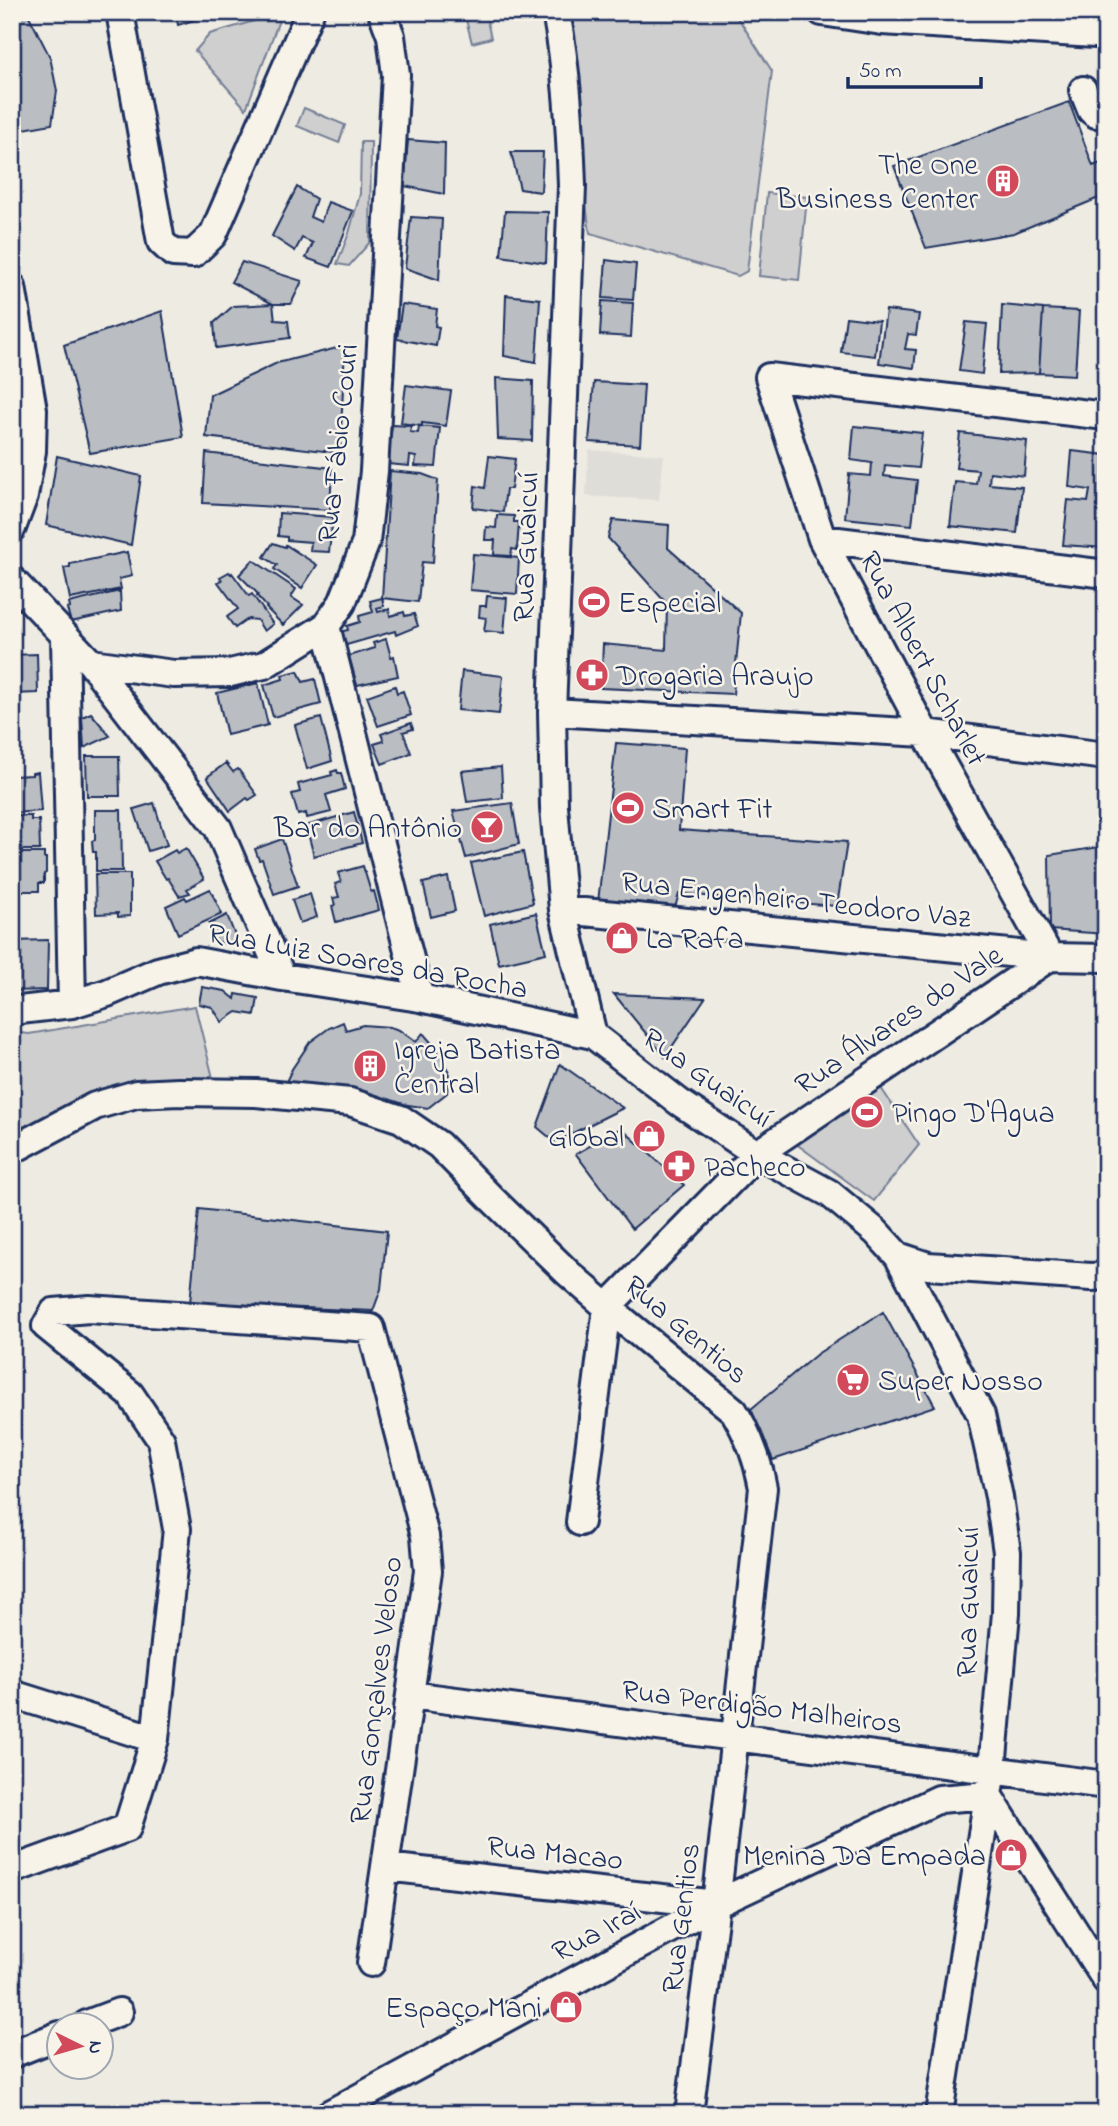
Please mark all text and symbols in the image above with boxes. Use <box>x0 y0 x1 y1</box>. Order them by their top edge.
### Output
scale bar <box>848 46 982 90</box>
text: 50 m <box>859 57 902 87</box>
place label: The One Business Center <box>775 145 979 223</box>
building icon: The One Business Center <box>984 162 1022 200</box>
street label: Rua Fábio Couri <box>308 341 372 545</box>
street label: Rua Guaicuí <box>503 471 553 623</box>
street label: Rua Albert Scharlet <box>846 544 997 775</box>
sports icon: Especial <box>575 583 613 621</box>
place label: Especial <box>618 583 721 627</box>
pharmacy icon: Drogaria Araujo <box>573 656 611 694</box>
place label: Drogaria Araujo <box>615 656 814 700</box>
sports icon: Smart Fit <box>609 789 647 827</box>
place label: Smart Fit <box>652 789 773 833</box>
place label: Bar do Antônio <box>273 808 462 852</box>
bar icon: Bar do Antônio <box>468 808 506 846</box>
street label: Rua Engenheiro Teodoro Vaz <box>619 862 973 942</box>
street label: Rua Luiz Soares da Rocha <box>204 913 531 1013</box>
shop icon: La Rafa <box>603 919 641 957</box>
place label: La Rafa <box>646 919 744 963</box>
street label: Rua Álvares do Vale <box>787 935 1013 1108</box>
street label: Rua Guaicuí <box>632 1018 781 1141</box>
place label: Igreja Batista Central <box>394 1030 560 1108</box>
building icon: Igreja Batista Central <box>351 1047 389 1085</box>
sports icon: Pingo D'Agua <box>848 1093 886 1131</box>
place label: Pingo D'Agua <box>892 1093 1055 1137</box>
place label: Global <box>548 1117 624 1161</box>
shop icon: Global <box>630 1117 668 1155</box>
pharmacy icon: Pacheco <box>660 1147 698 1185</box>
place label: Pacheco <box>704 1147 806 1191</box>
street label: Rua Gentios <box>613 1266 757 1397</box>
supermarket icon: Super Nosso <box>834 1361 872 1399</box>
place label: Super Nosso <box>878 1361 1043 1405</box>
street label: Rua Guaicuí <box>947 1526 993 1678</box>
street label: Rua Gonçalves Veloso <box>340 1554 416 1826</box>
street label: Rua Perdigão Malheiros <box>619 1670 904 1748</box>
street label: Rua Macao <box>484 1826 625 1884</box>
place label: Menina Da Empada <box>743 1836 986 1880</box>
shop icon: Menina Da Empada <box>992 1836 1030 1874</box>
street label: Rua Gentios <box>652 1841 714 1996</box>
street label: Rua Iraí <box>545 1892 650 1975</box>
place label: Espaço Mani <box>385 1988 542 2032</box>
shop icon: Espaço Mani <box>547 1988 585 2026</box>
north arrow <box>46 2010 116 2080</box>
text: N <box>80 2040 108 2055</box>

